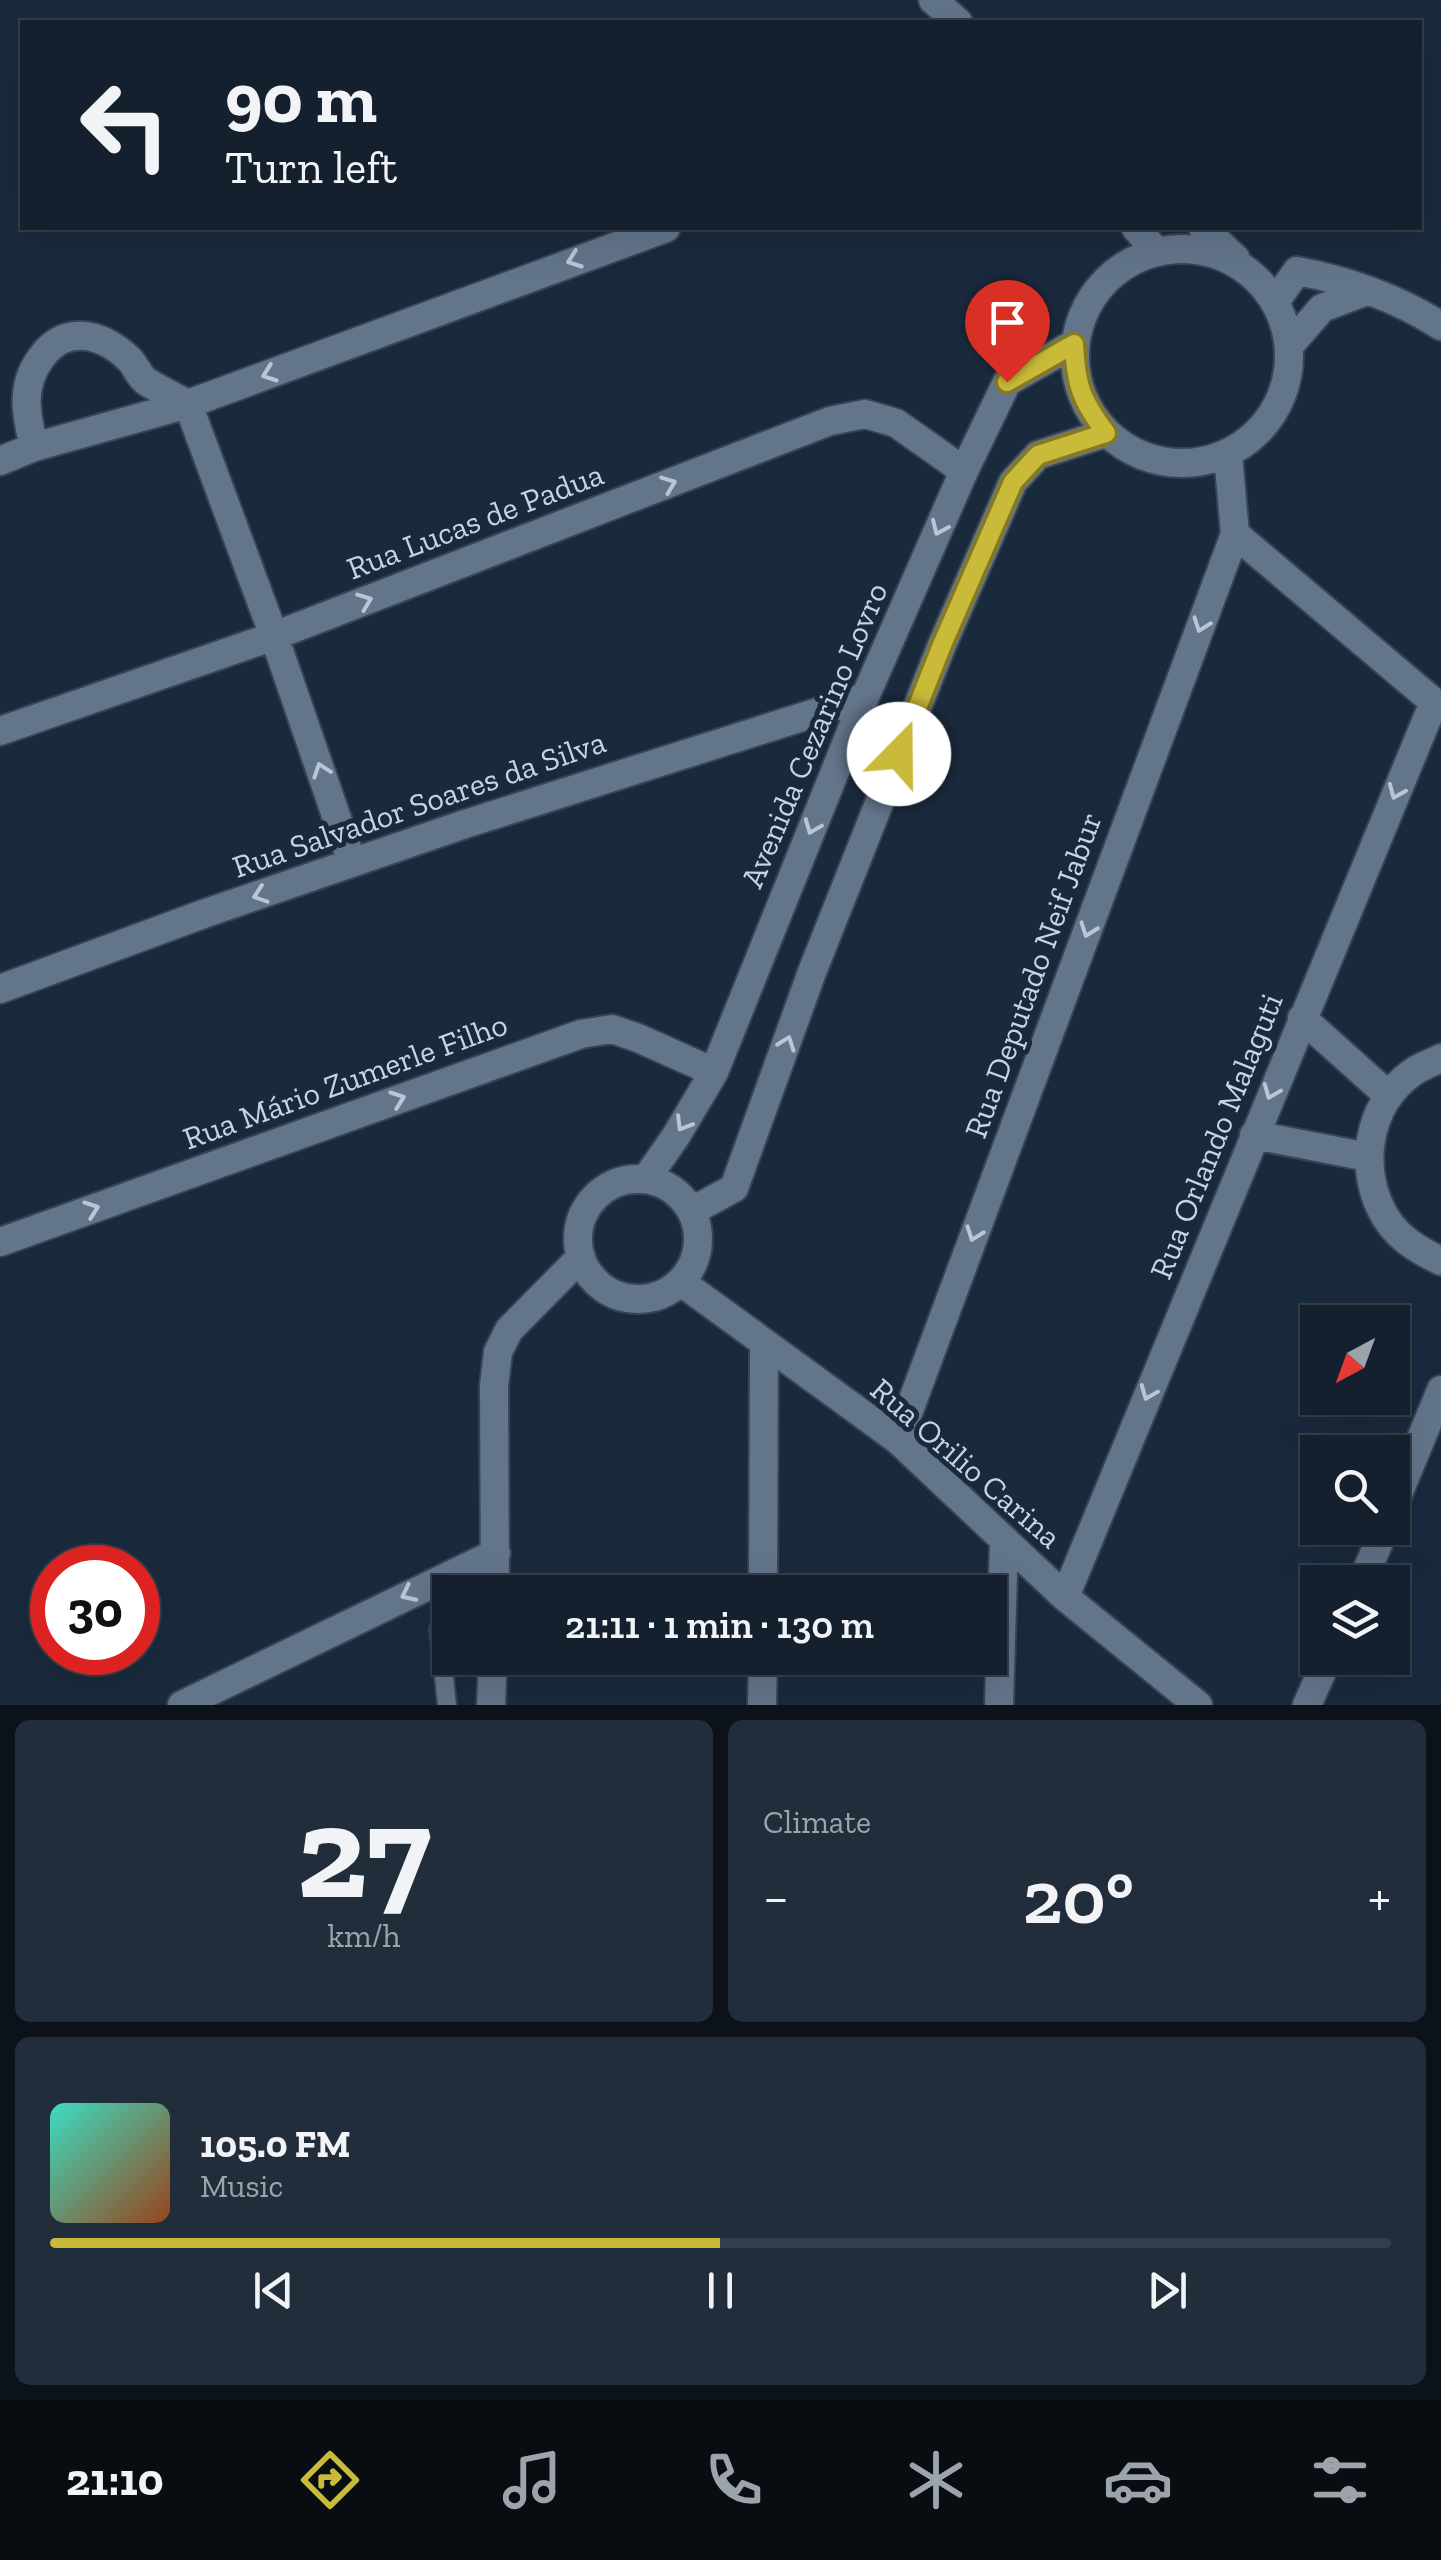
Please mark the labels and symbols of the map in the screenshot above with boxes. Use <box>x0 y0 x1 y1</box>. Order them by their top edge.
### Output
one-way arrow <box>566 248 583 269</box>
pin <box>965 280 1050 383</box>
one-way arrow <box>262 362 279 382</box>
street label: Rua Lucas de Padua <box>341 455 609 587</box>
one-way arrow <box>659 475 676 495</box>
one-way arrow <box>931 518 951 536</box>
street label: Avenida Cezarino Lovro <box>733 577 895 893</box>
one-way arrow <box>356 592 373 612</box>
one-way arrow <box>1193 615 1213 633</box>
position arrow <box>847 702 951 806</box>
street label: Rua Salvador Soares da Silva <box>228 722 610 886</box>
one-way arrow <box>312 762 333 780</box>
one-way arrow <box>1388 782 1408 800</box>
street label: Rua Deputado Neif Jabur <box>956 807 1110 1143</box>
one-way arrow <box>804 817 824 835</box>
one-way arrow <box>253 884 270 904</box>
one-way arrow <box>1079 920 1100 937</box>
street label: Rua Orlando Malaguti <box>1141 988 1291 1284</box>
street label: Rua Mário Zumerle Filho <box>178 1005 512 1157</box>
one-way arrow <box>775 1035 795 1052</box>
one-way arrow <box>1263 1082 1283 1100</box>
one-way arrow <box>388 1091 405 1111</box>
one-way arrow <box>676 1114 695 1132</box>
one-way arrow <box>82 1200 99 1221</box>
one-way arrow <box>966 1225 986 1242</box>
north arrow <box>1300 1305 1410 1415</box>
street label: Rua Orilio Carina <box>863 1370 1069 1556</box>
one-way arrow <box>1140 1383 1160 1401</box>
speed limit sign: 30 <box>30 1545 160 1675</box>
one-way arrow <box>400 1582 418 1602</box>

